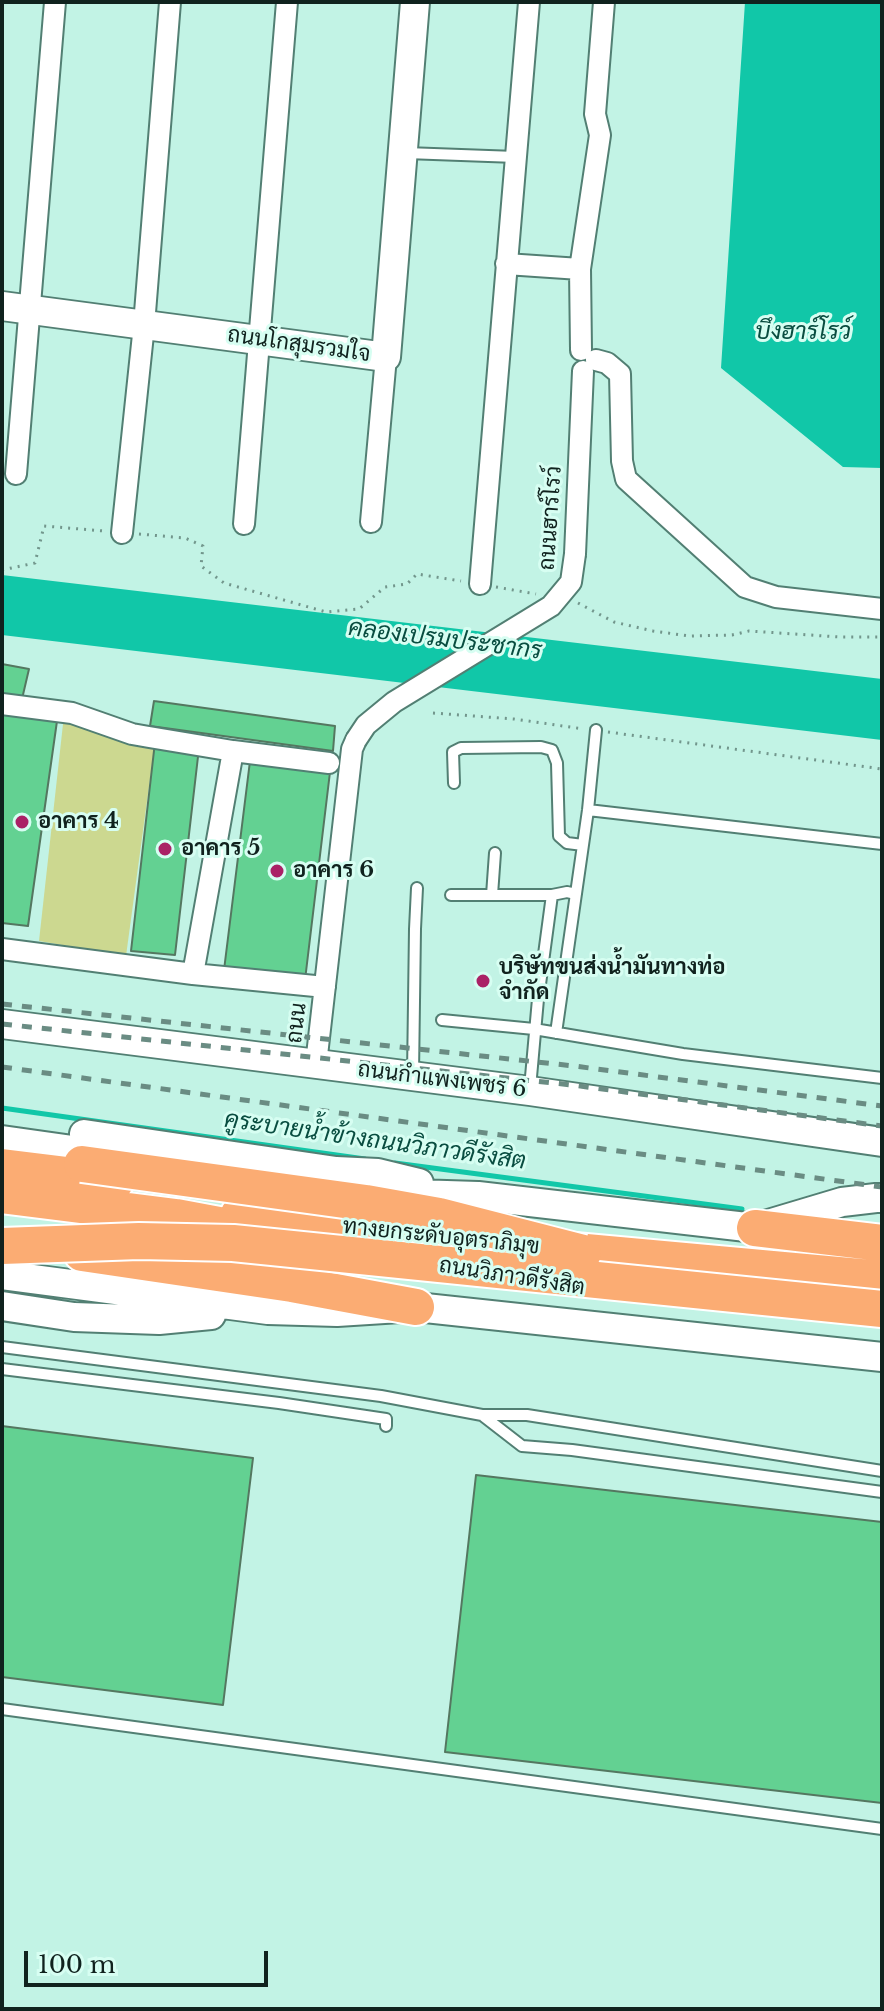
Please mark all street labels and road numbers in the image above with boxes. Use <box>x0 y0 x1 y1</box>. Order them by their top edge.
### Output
street label: ถนนโกสุมรวมใจ <box>226 322 372 368</box>
street label: ถนนฮาร์โรว์ <box>534 465 568 571</box>
street label: ถนน <box>281 1001 313 1045</box>
street label: ถนนกำแพงเพชร 6 <box>356 1057 528 1103</box>
street label: ทางยกระดับอุตราภิมุข <box>341 1214 541 1260</box>
street label: ถนนวิภาวดีรังสิต <box>437 1252 587 1302</box>

